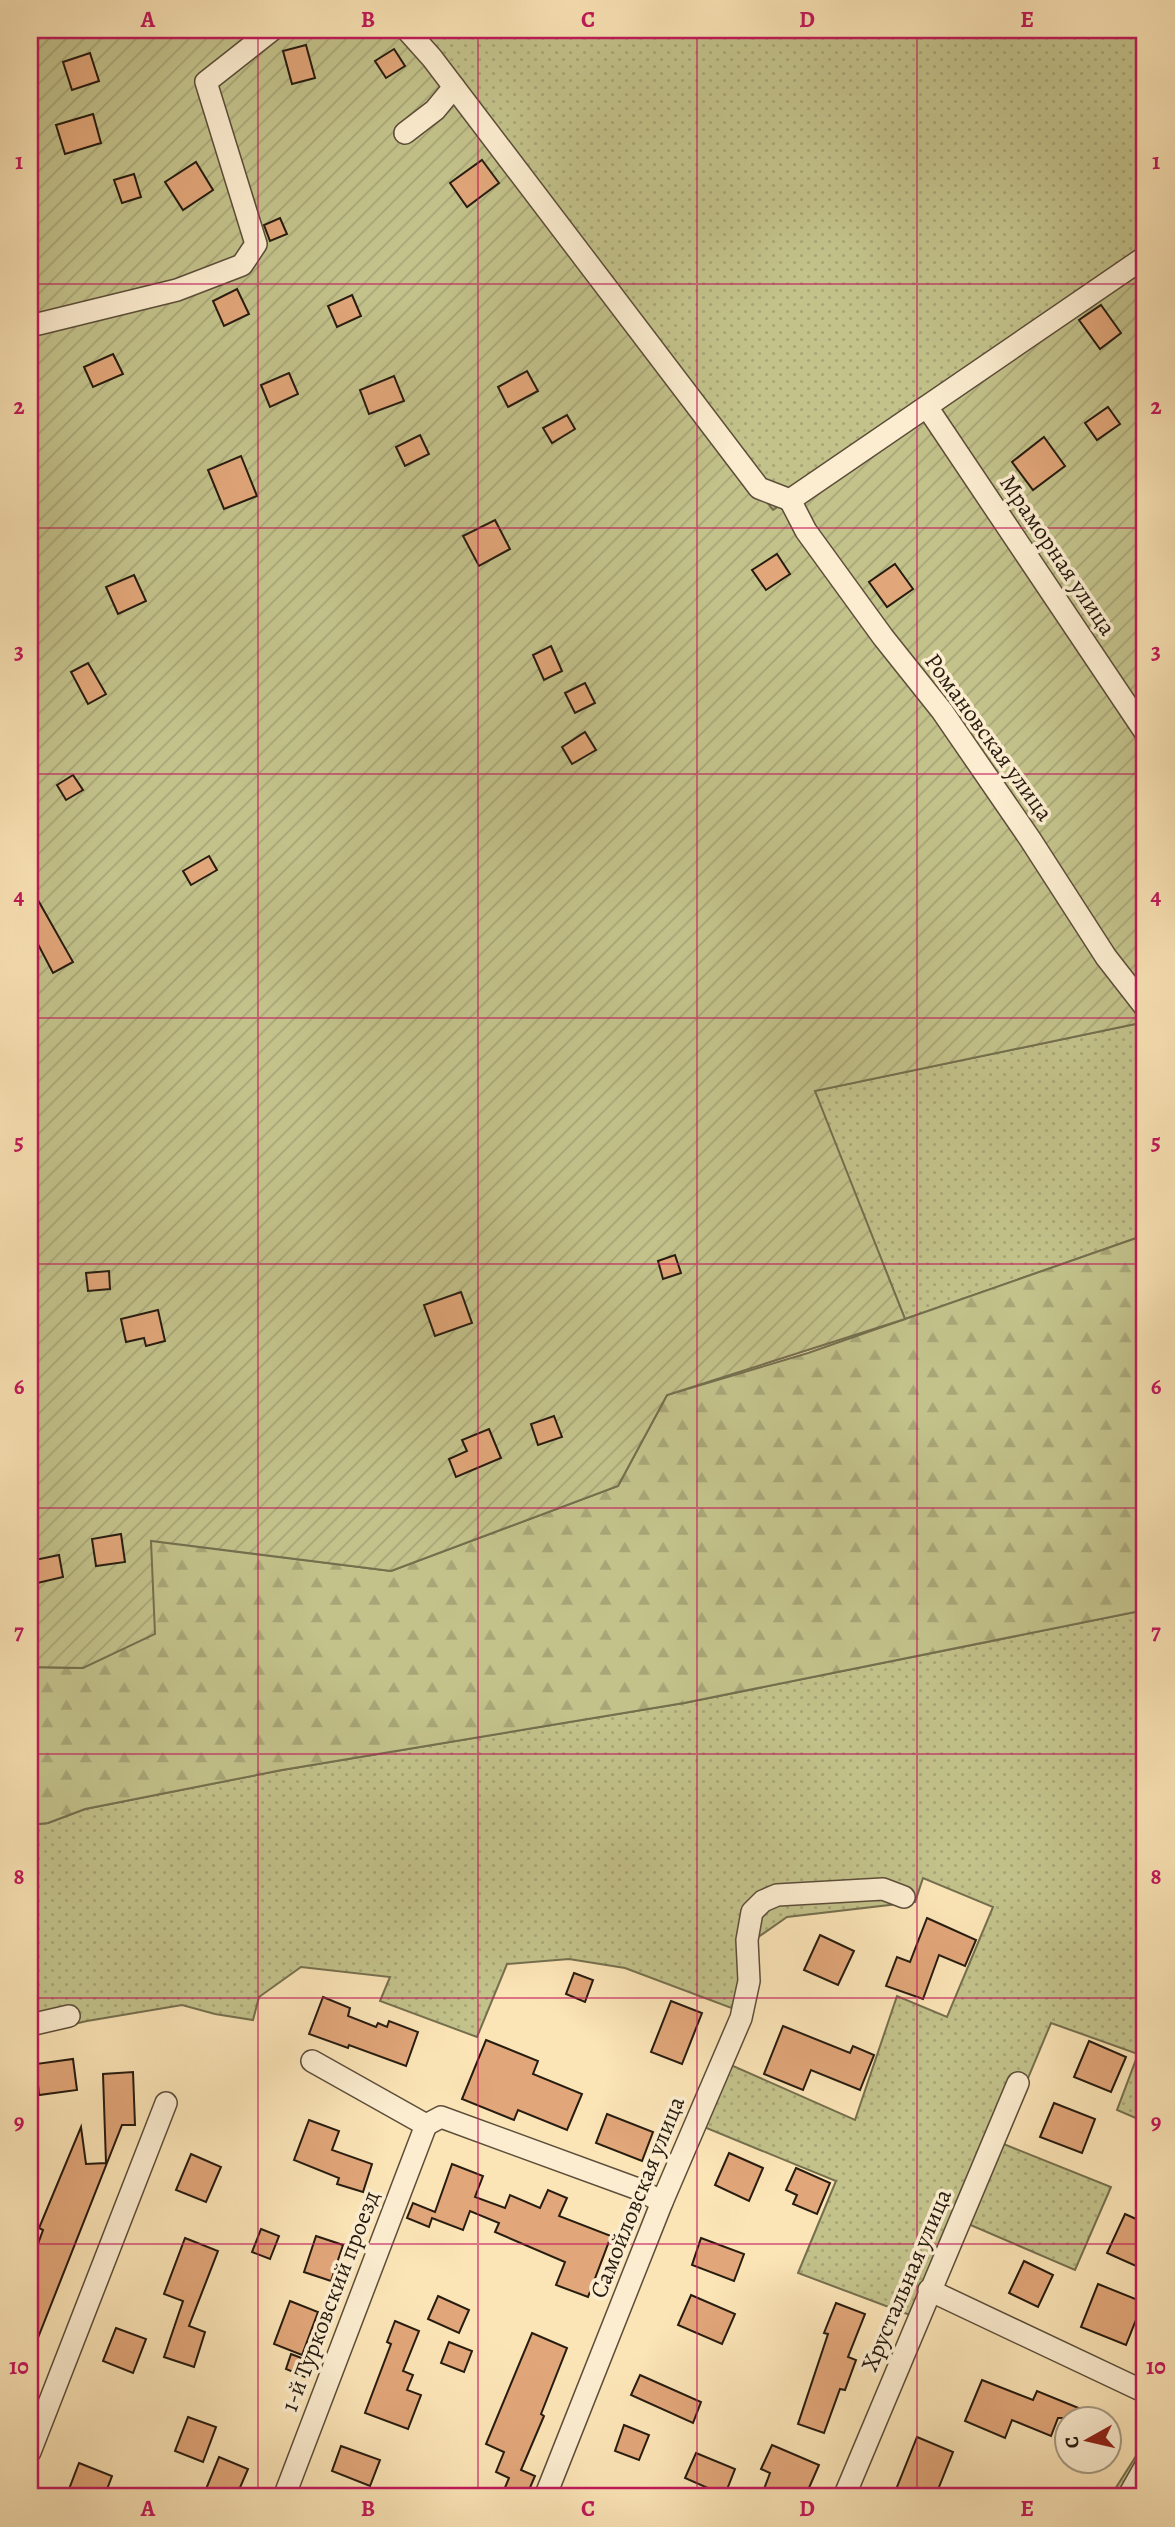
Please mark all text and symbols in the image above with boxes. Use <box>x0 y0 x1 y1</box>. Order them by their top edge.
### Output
text: A <box>140 4 156 35</box>
text: B <box>361 4 375 35</box>
text: C <box>581 4 595 35</box>
text: D <box>799 4 815 35</box>
text: E <box>1020 4 1034 35</box>
text: 1 <box>15 146 23 177</box>
text: 1 <box>1152 146 1160 177</box>
text: 2 <box>13 391 25 422</box>
text: 2 <box>1150 391 1162 422</box>
street label: Мраморная улица <box>992 468 1124 642</box>
text: 3 <box>14 636 24 667</box>
text: 3 <box>1151 636 1161 667</box>
street label: Романовская улица <box>917 647 1061 827</box>
text: 4 <box>14 881 25 912</box>
text: 4 <box>1151 881 1162 912</box>
text: 5 <box>14 1126 24 1157</box>
text: 5 <box>1151 1126 1161 1157</box>
text: 6 <box>14 1371 25 1402</box>
text: 6 <box>1151 1371 1162 1402</box>
text: 7 <box>14 1616 24 1647</box>
text: 7 <box>1151 1616 1161 1647</box>
text: 8 <box>13 1861 25 1892</box>
text: 8 <box>1150 1861 1162 1892</box>
street label: Самойловская улица <box>582 2091 692 2303</box>
text: 9 <box>14 2106 24 2137</box>
text: 9 <box>1151 2106 1161 2137</box>
street label: Хрустальная улица <box>853 2184 959 2376</box>
street label: 1-й Турковский проезд <box>273 2186 387 2416</box>
text: 10 <box>9 2351 29 2382</box>
text: 10 <box>1146 2351 1166 2382</box>
north arrow <box>1052 2404 1122 2474</box>
text: С <box>1058 2435 1086 2450</box>
text: A <box>140 2493 156 2524</box>
text: B <box>361 2493 375 2524</box>
text: C <box>581 2493 595 2524</box>
text: D <box>799 2493 815 2524</box>
text: E <box>1020 2493 1034 2524</box>

